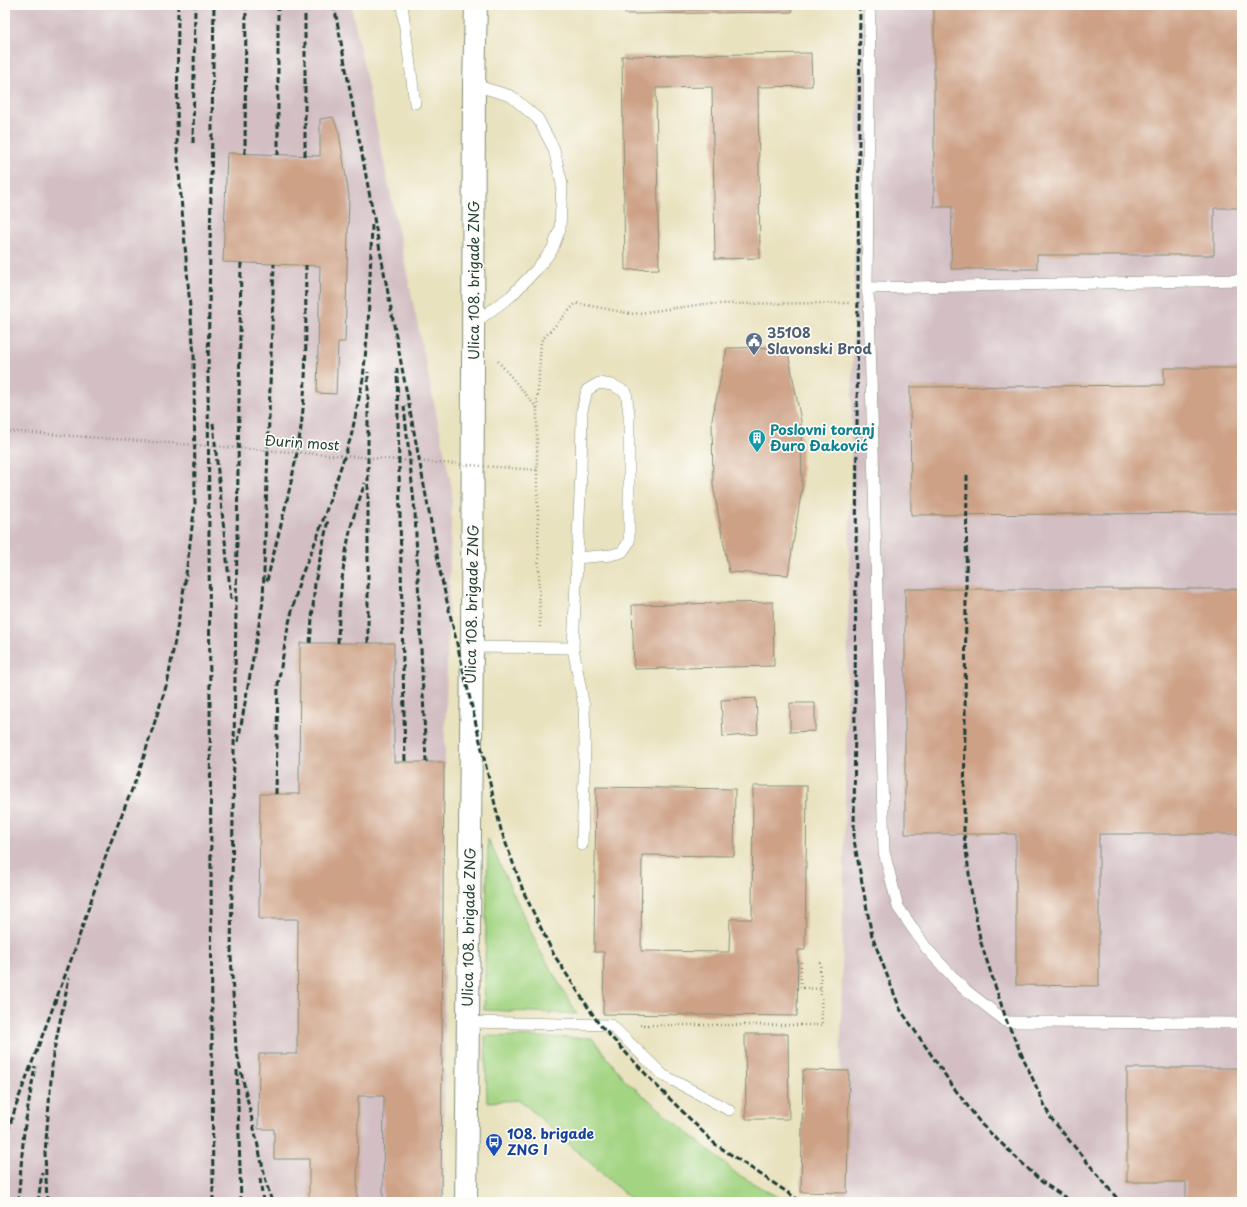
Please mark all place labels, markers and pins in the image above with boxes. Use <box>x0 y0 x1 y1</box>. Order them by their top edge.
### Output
place label: 35108 Slavonski Brod <box>767 322 872 359</box>
public building icon: 35108 Slavonski Brod <box>744 331 764 356</box>
place label: Poslovni toranj Đuro Đaković <box>770 419 875 456</box>
building icon: Poslovni toranj Đuro Đaković <box>747 428 767 453</box>
place label: 108. brigade ZNG I <box>507 1123 595 1160</box>
bus stop icon: 108. brigade ZNG I <box>484 1132 504 1157</box>

